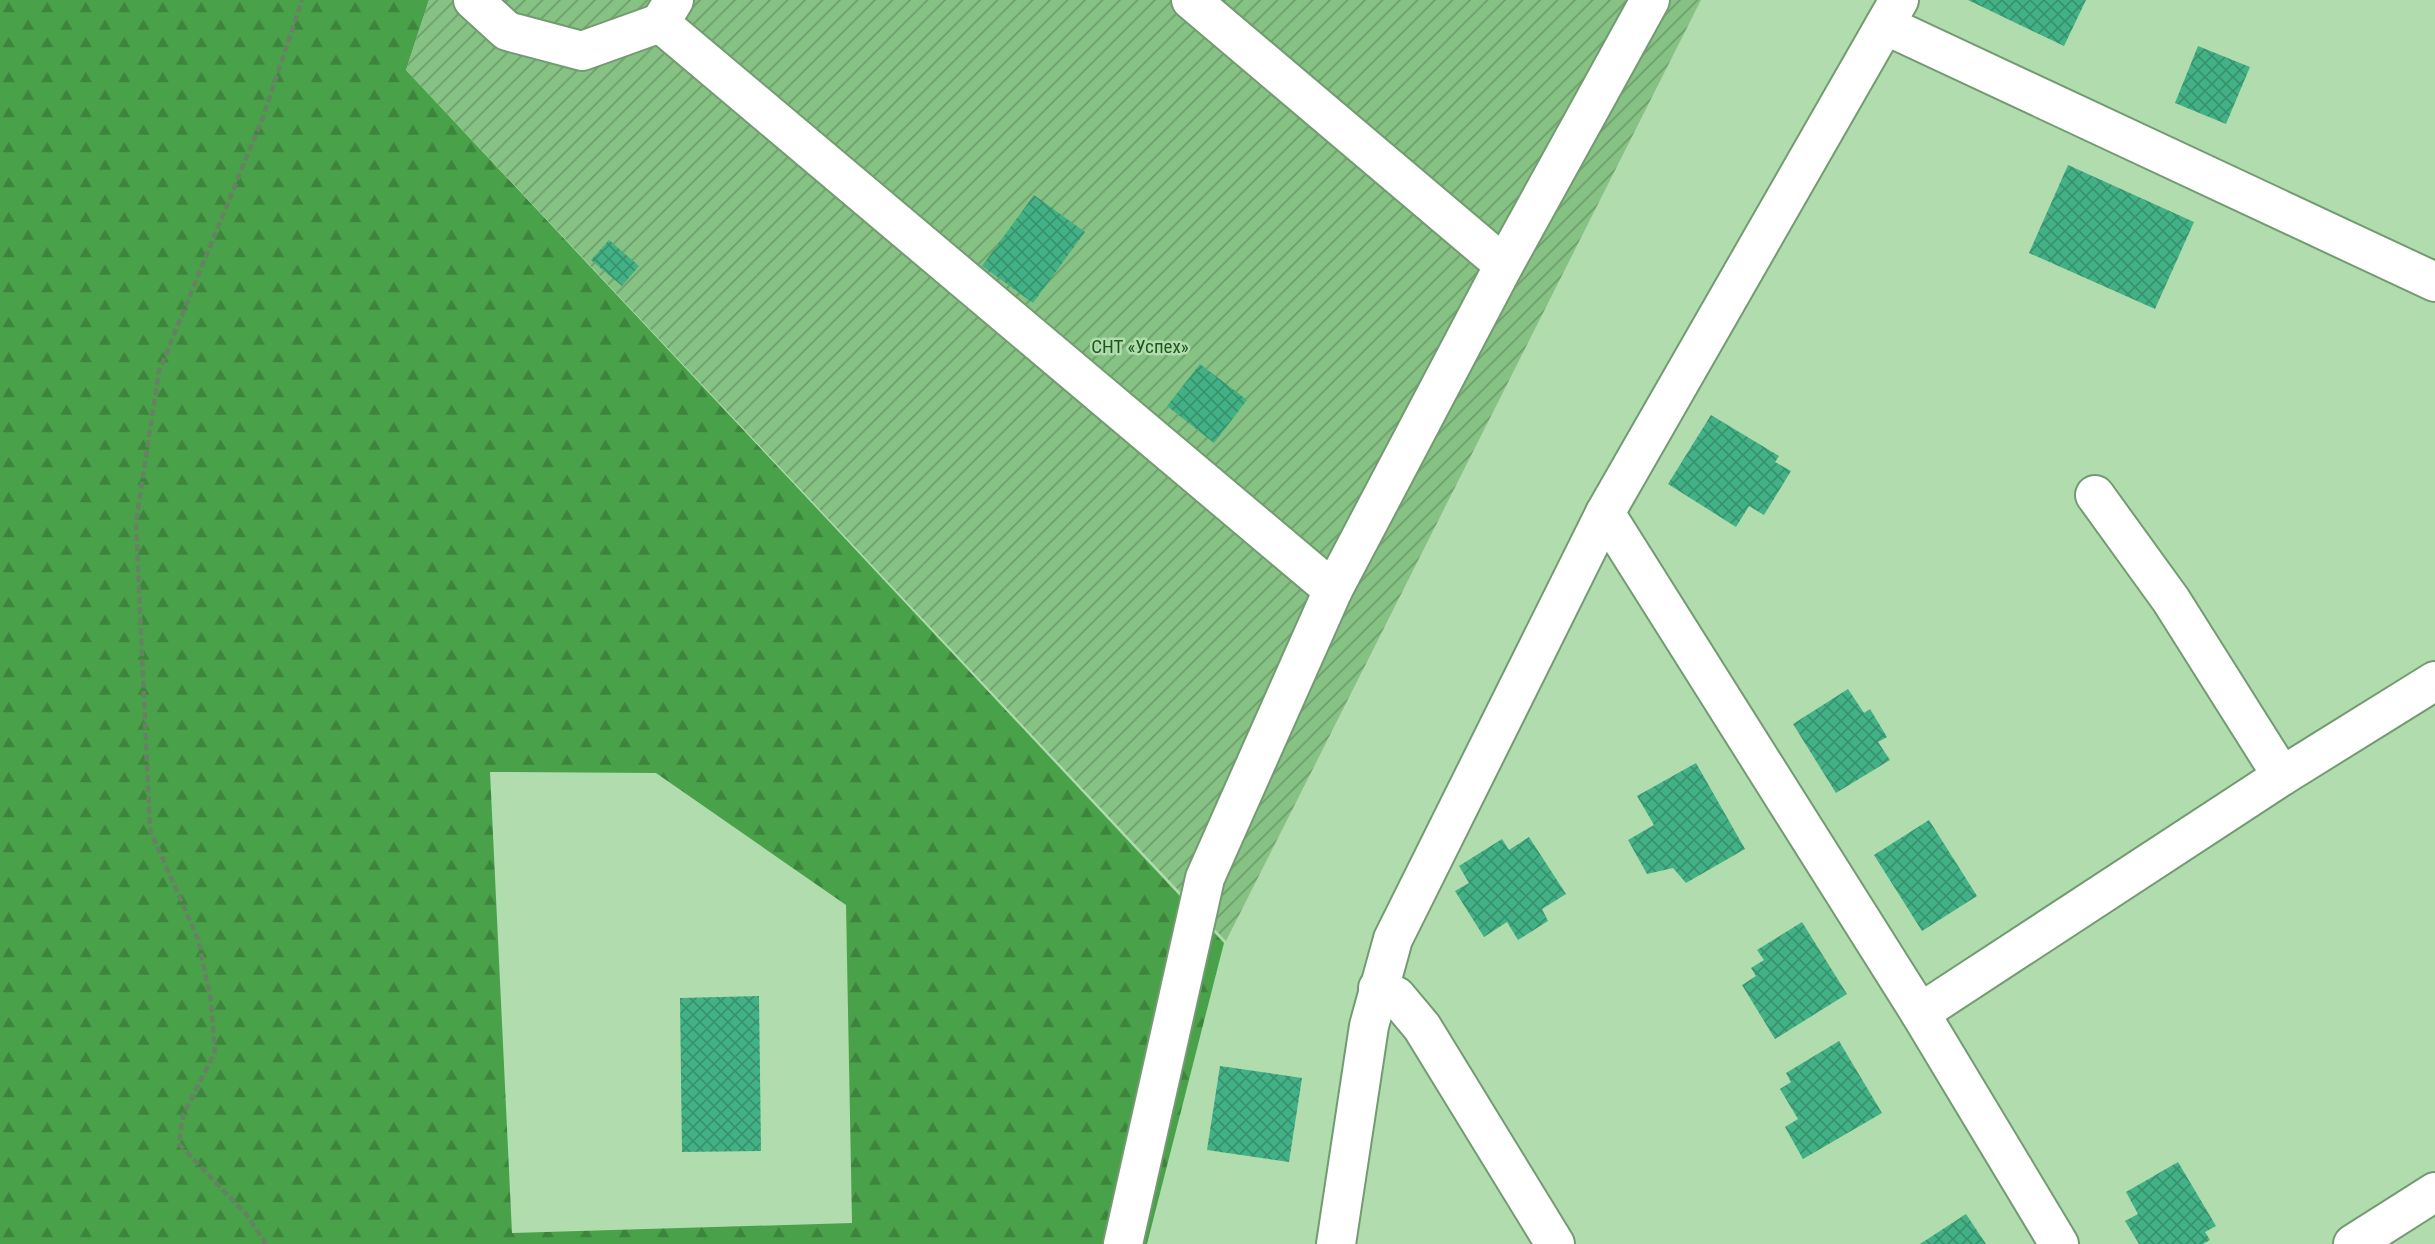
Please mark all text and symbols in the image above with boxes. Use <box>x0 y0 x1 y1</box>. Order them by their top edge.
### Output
park label: СНТ «Успех» <box>1091 335 1189 358</box>

